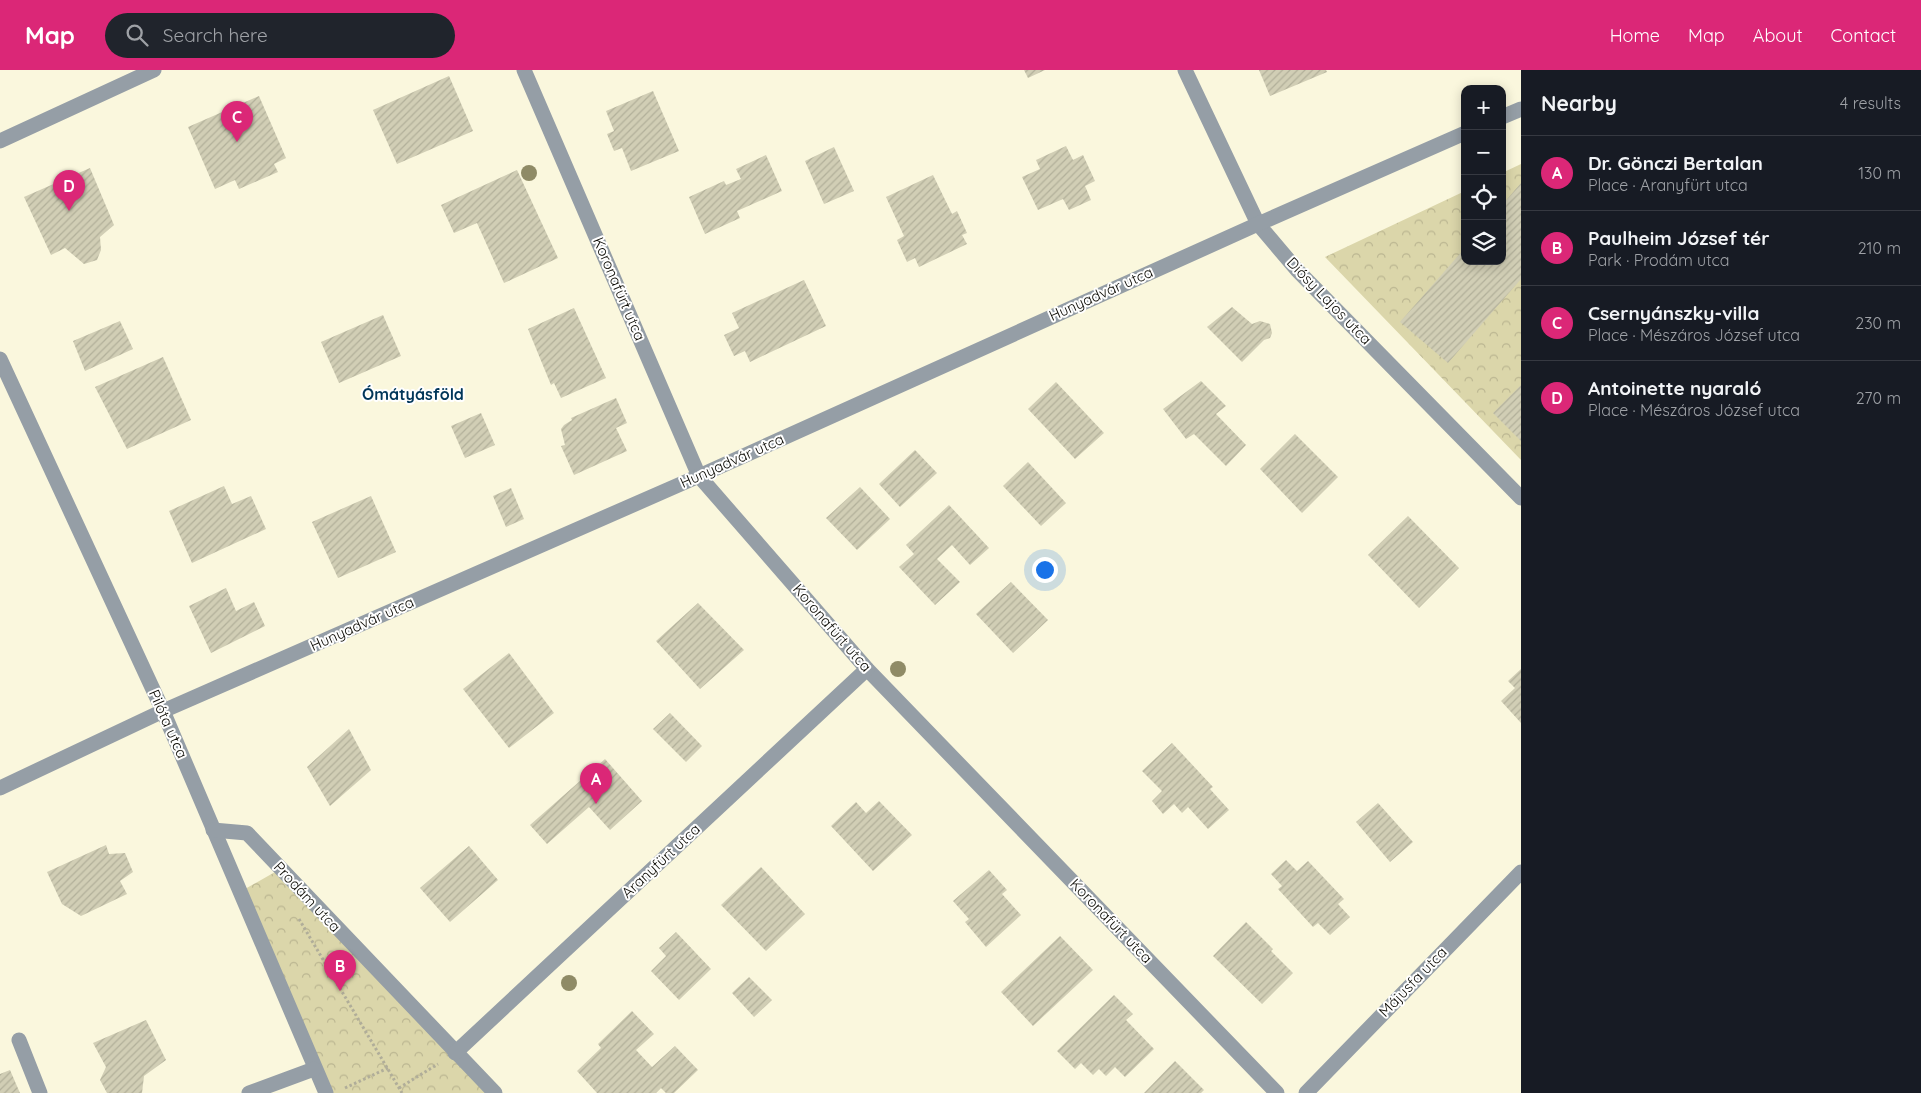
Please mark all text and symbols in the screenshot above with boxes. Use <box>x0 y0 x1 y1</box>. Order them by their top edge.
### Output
search box <box>105 13 455 58</box>
text: Map <box>25 20 75 50</box>
icon: search <box>123 21 151 49</box>
text: Search here <box>163 23 268 47</box>
text: Home <box>1610 24 1660 47</box>
text: Map <box>1688 24 1725 47</box>
text: About <box>1753 24 1803 47</box>
text: Contact <box>1831 24 1896 47</box>
map controls <box>1461 85 1506 265</box>
button: + <box>1461 85 1506 130</box>
text: Nearby <box>1541 90 1617 116</box>
text: 4 results <box>1840 93 1901 113</box>
pin: C <box>221 101 253 142</box>
button: − <box>1461 130 1506 175</box>
text: Dr. Gönczi Bertalan <box>1588 151 1763 175</box>
text: A <box>1552 163 1562 183</box>
text: 130 m <box>1858 163 1901 183</box>
pin: D <box>53 170 85 211</box>
button: locate <box>1461 175 1506 220</box>
text: Place · Aranyfürt utca <box>1588 175 1748 195</box>
button: layers <box>1461 220 1506 265</box>
text: Paulheim József tér <box>1588 226 1770 250</box>
street label: Koronafürt utca <box>589 234 650 343</box>
text: B <box>1552 238 1562 258</box>
text: 210 m <box>1858 238 1901 258</box>
text: Park · Prodám utca <box>1588 250 1730 270</box>
street label: Diósy Lajos utca <box>1283 253 1376 348</box>
street label: Hunyadvár utca <box>1046 262 1156 325</box>
text: Csernyánszky-villa <box>1588 301 1759 325</box>
text: C <box>1552 313 1562 333</box>
text: 230 m <box>1855 313 1901 333</box>
text: Place · Mészáros József utca <box>1588 325 1800 345</box>
text: Antoinette nyaraló <box>1588 376 1761 400</box>
district label: Ómátyásföld <box>362 384 464 404</box>
text: D <box>1551 388 1563 408</box>
text: 270 m <box>1856 388 1901 408</box>
text: Place · Mészáros József utca <box>1588 400 1800 420</box>
street label: Hunyadvár utca <box>677 429 787 492</box>
your location <box>1032 557 1058 583</box>
street label: Koronafürt utca <box>789 580 876 676</box>
street label: Hunyadvár utca <box>307 592 417 655</box>
street label: Pilóta utca <box>145 686 192 761</box>
pin: A <box>580 763 612 804</box>
street label: Aranyfürt utca <box>617 819 704 902</box>
street label: Prodám utca <box>270 857 345 936</box>
street label: Koronafürt utca <box>1066 874 1157 967</box>
street label: Májusfa utca <box>1375 943 1451 1021</box>
pin: B <box>324 950 356 991</box>

